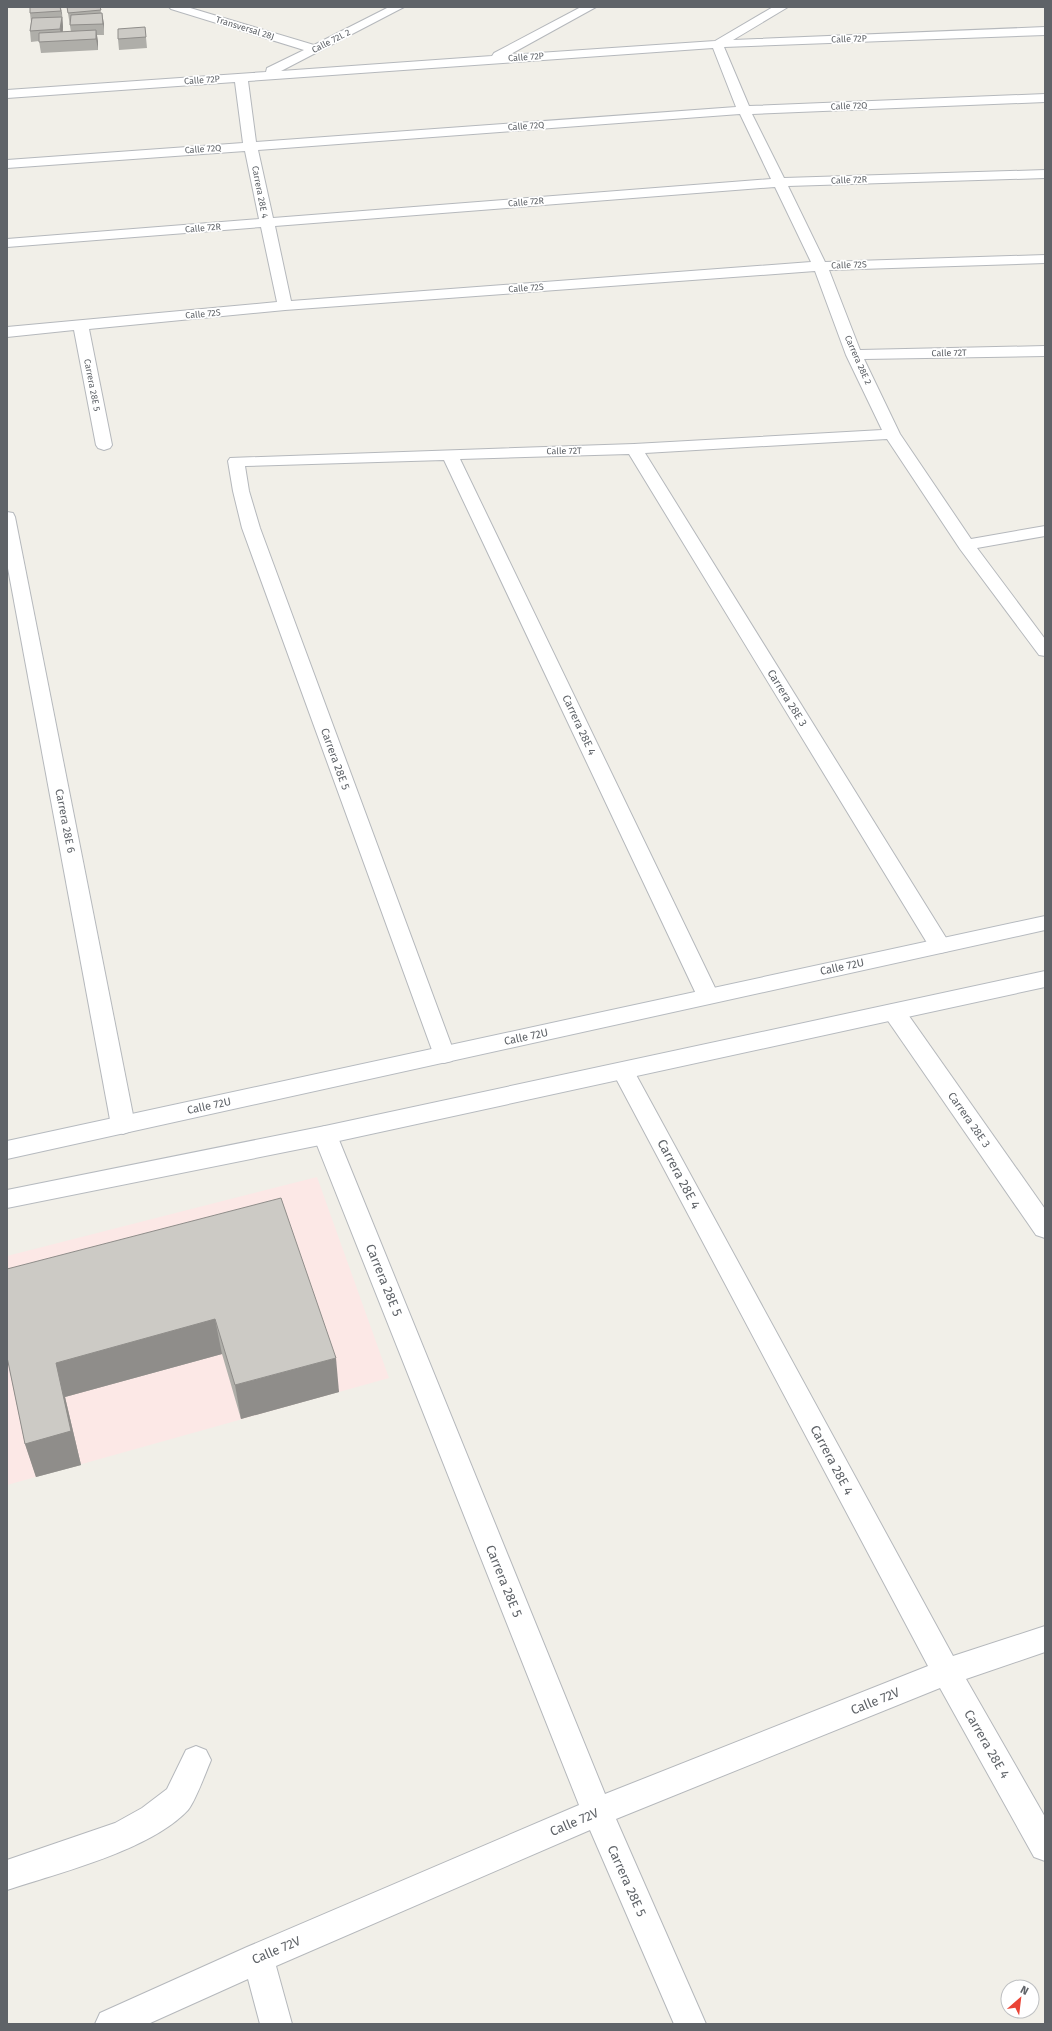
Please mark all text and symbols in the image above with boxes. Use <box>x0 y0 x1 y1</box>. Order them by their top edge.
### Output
street label: Transversal 28J <box>215 14 275 42</box>
street label: Calle 72L 2 <box>310 27 352 55</box>
street label: Calle 72P <box>831 33 867 45</box>
street label: Calle 72P <box>508 51 544 63</box>
street label: Calle 72P <box>184 74 220 86</box>
street label: Calle 72Q <box>830 100 868 112</box>
street label: Calle 72Q <box>507 120 545 132</box>
street label: Calle 72Q <box>184 143 222 155</box>
street label: Carrera 28E 4 <box>250 165 270 219</box>
street label: Calle 72R <box>831 174 868 186</box>
street label: Calle 72R <box>508 195 545 209</box>
street label: Calle 72R <box>185 221 222 235</box>
street label: Calle 72S <box>831 259 867 271</box>
street label: Calle 72S <box>508 282 544 294</box>
street label: Calle 72S <box>185 307 221 321</box>
street label: Carrera 28E 2 <box>843 334 873 386</box>
street label: Calle 72T <box>931 348 967 358</box>
street label: Carrera 28E 5 <box>82 358 102 412</box>
street label: Calle 72T <box>546 446 582 456</box>
street label: Carrera 28E 3 <box>764 667 810 729</box>
street label: Carrera 28E 4 <box>559 693 599 757</box>
street label: Carrera 28E 5 <box>318 726 352 792</box>
street label: Carrera 28E 6 <box>52 788 78 854</box>
street label: Calle 72U <box>819 956 865 978</box>
street label: Calle 72U <box>503 1026 549 1048</box>
street label: Carrera 28E 3 <box>945 1090 993 1150</box>
street label: Calle 72U <box>186 1095 232 1117</box>
street label: Carrera 28E 4 <box>654 1137 704 1212</box>
street label: Carrera 28E 5 <box>363 1242 405 1318</box>
street label: Carrera 28E 4 <box>807 1423 857 1498</box>
street label: Carrera 28E 5 <box>483 1543 525 1619</box>
street label: Calle 72V <box>848 1684 902 1718</box>
street label: Carrera 28E 4 <box>961 1707 1013 1781</box>
street label: Calle 72V <box>547 1805 601 1839</box>
street label: Carrera 28E 5 <box>605 1843 649 1919</box>
street label: Calle 72V <box>249 1933 303 1967</box>
north arrow <box>1000 1979 1040 2019</box>
text: N <box>1018 1983 1031 1998</box>

